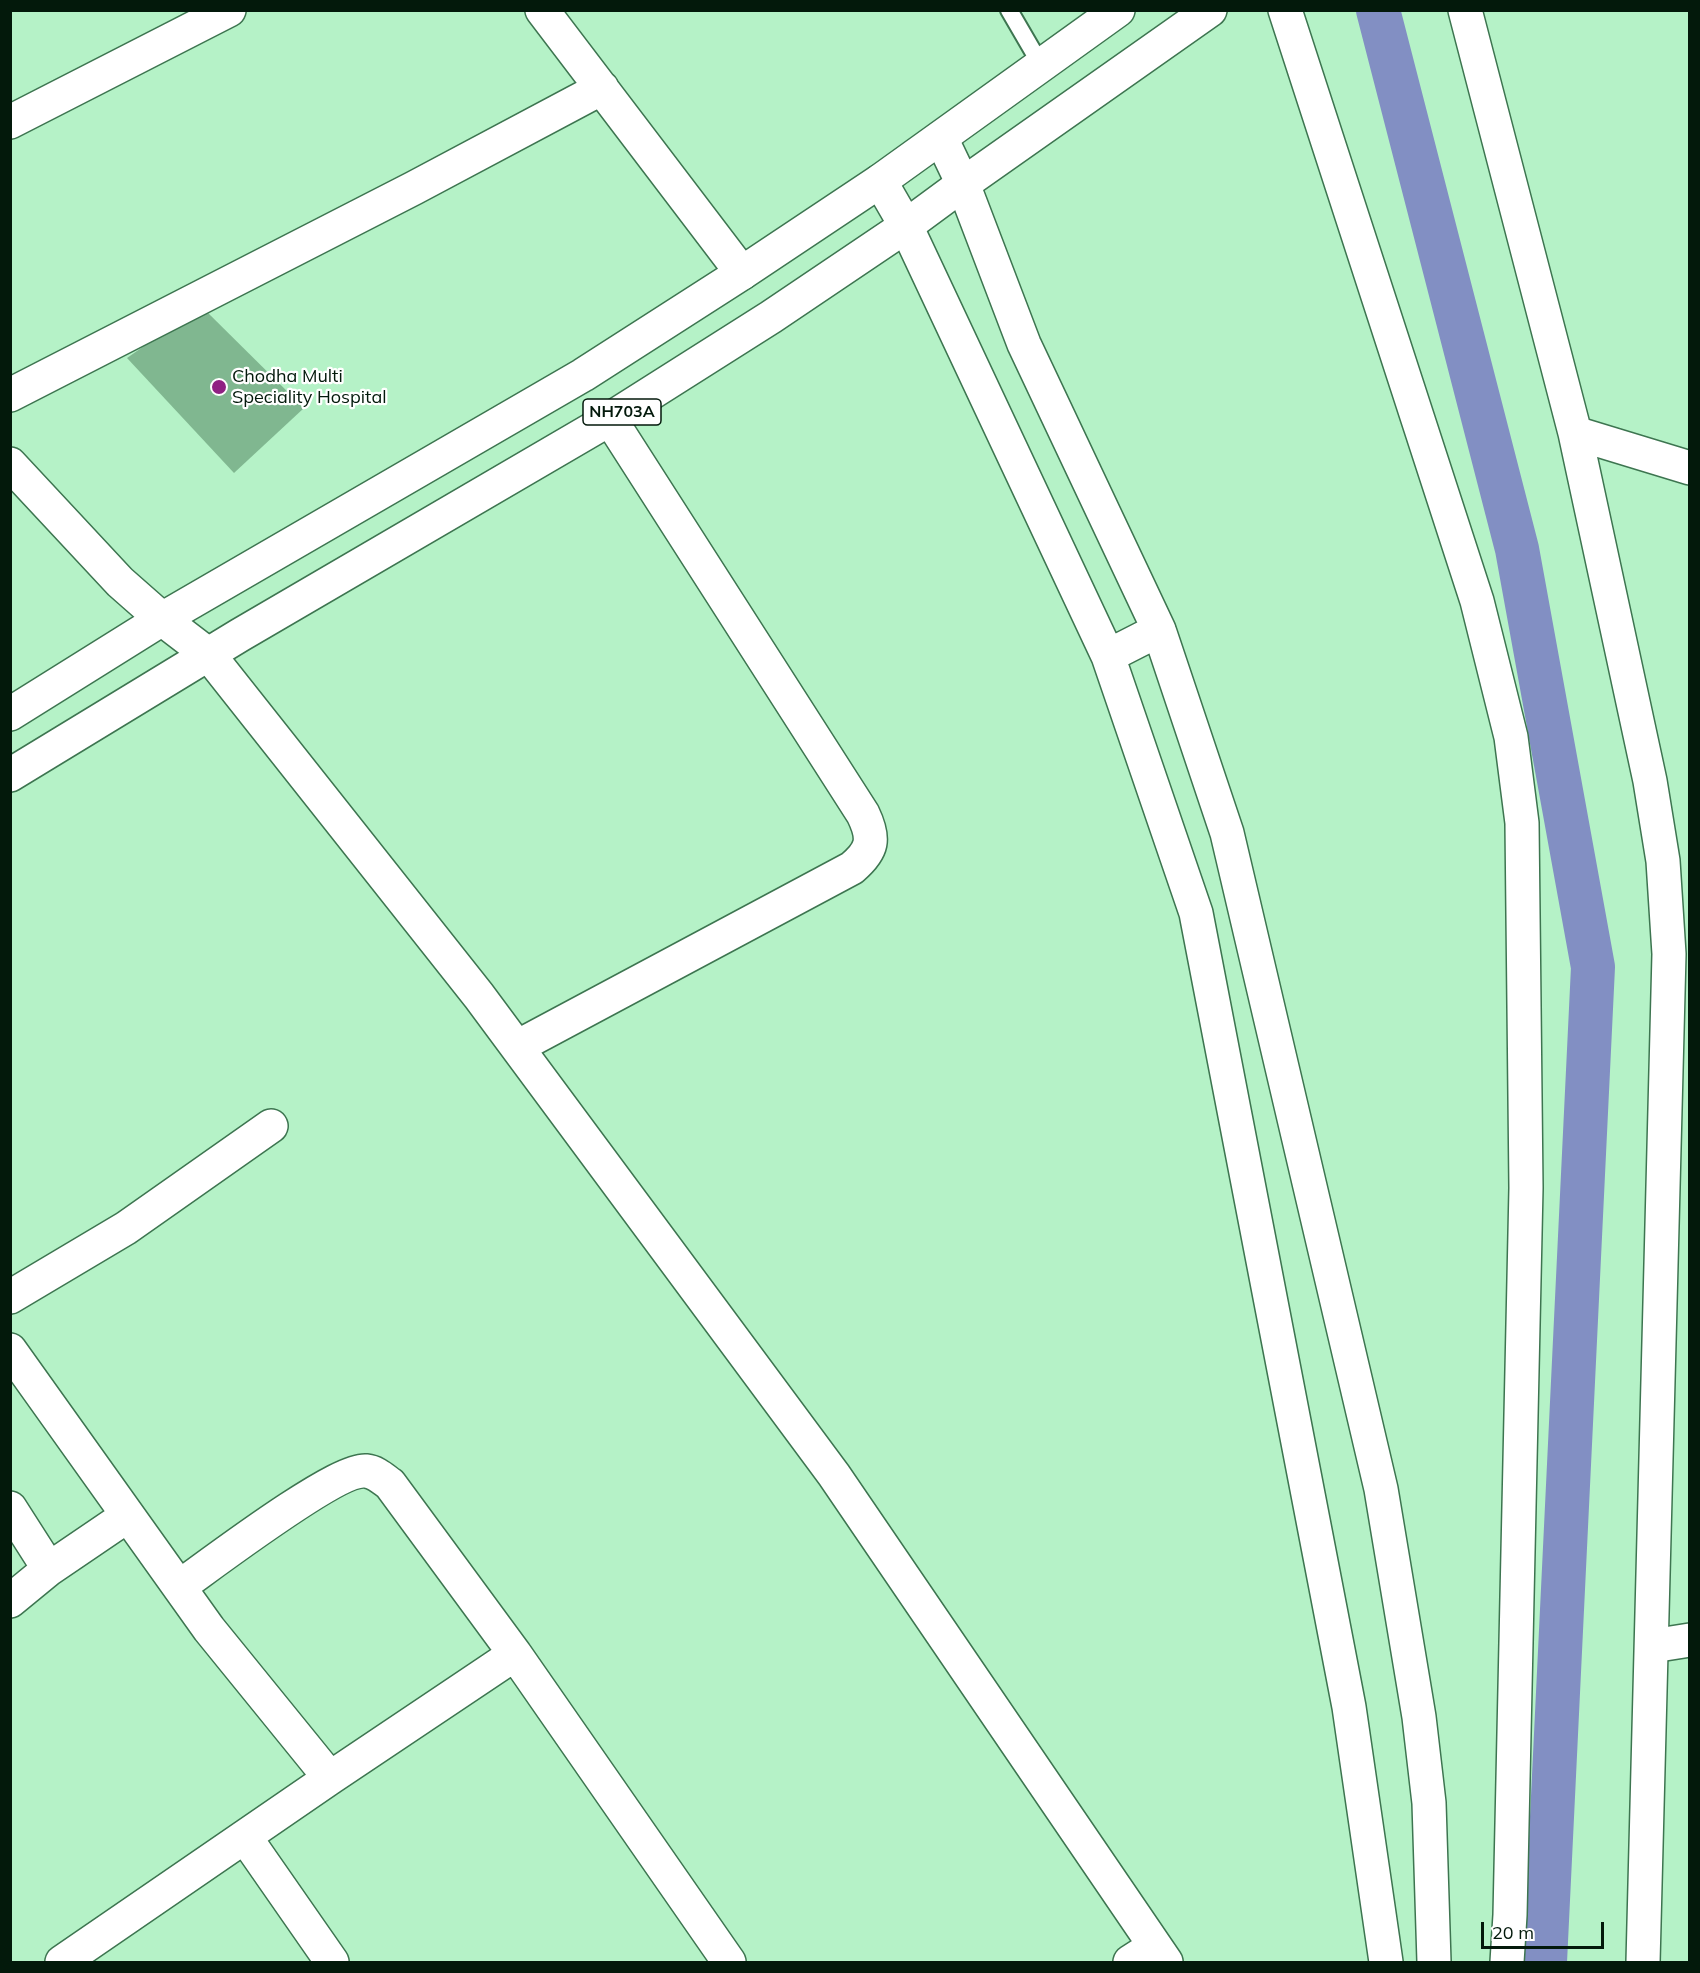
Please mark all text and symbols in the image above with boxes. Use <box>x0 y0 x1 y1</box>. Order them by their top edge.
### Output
place label: Chodha Multi Speciality Hospital <box>232 366 387 409</box>
marker: Chodha Multi Speciality Hospital <box>210 378 228 396</box>
road number: NH703A <box>583 399 661 425</box>
scale bar <box>1484 1910 1607 1948</box>
text: 20 m <box>1492 1921 1534 1944</box>

